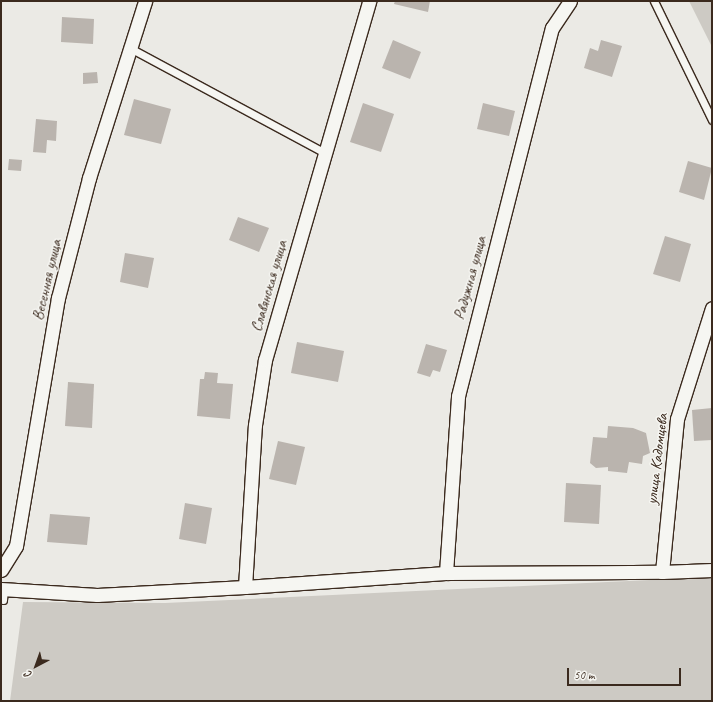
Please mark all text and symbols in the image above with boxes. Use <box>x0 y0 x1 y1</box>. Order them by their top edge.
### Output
street label: Радужная улица <box>450 234 490 322</box>
street label: Весенняя улица <box>28 237 66 323</box>
street label: Славянская улица <box>247 238 291 334</box>
street label: улица Кадомцева <box>642 412 672 506</box>
north arrow <box>16 646 56 686</box>
scale bar <box>569 660 683 686</box>
text: 50 m <box>574 667 594 683</box>
text: С <box>21 668 35 682</box>

